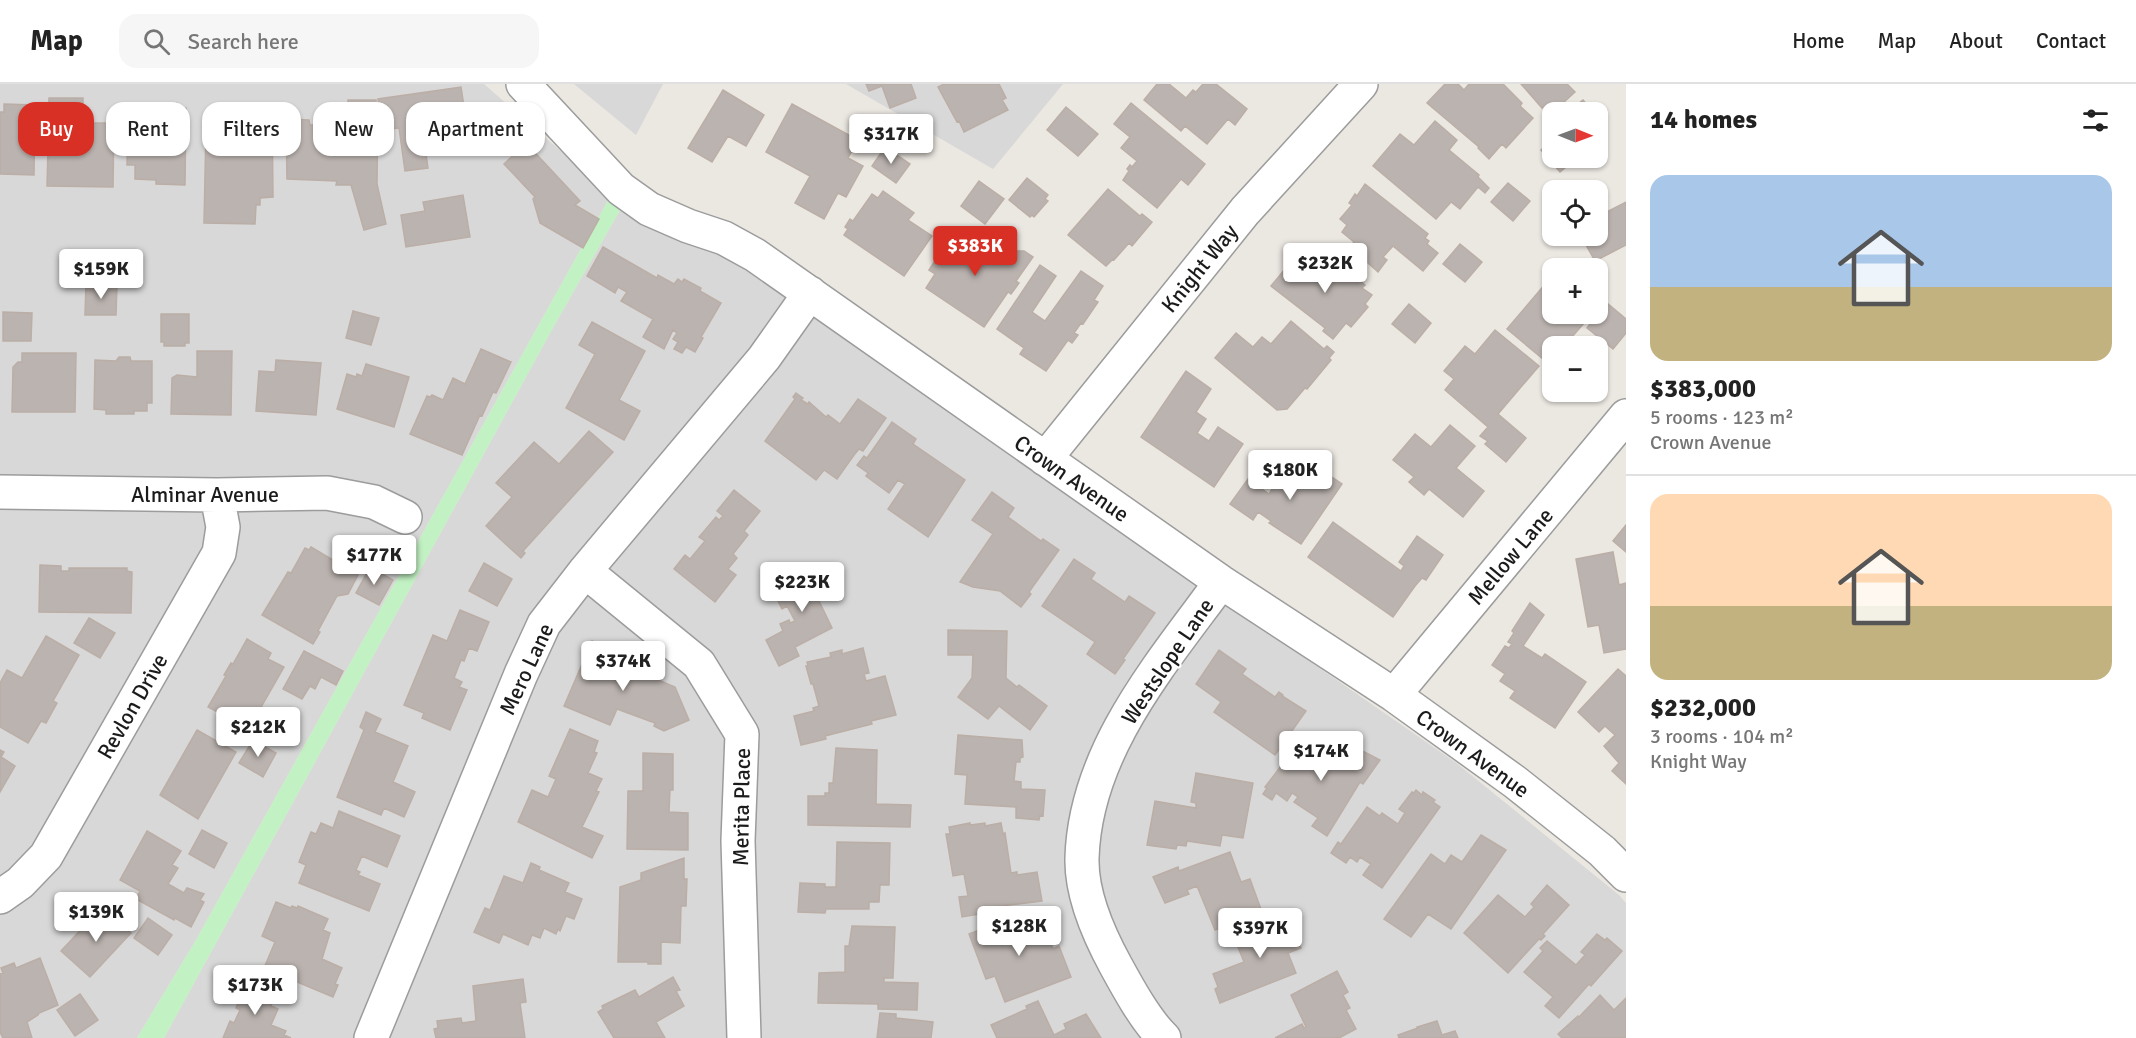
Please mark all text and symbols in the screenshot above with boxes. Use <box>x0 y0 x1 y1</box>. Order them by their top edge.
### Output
search box <box>119 14 539 68</box>
text: Map <box>30 24 83 58</box>
icon: search <box>140 25 173 58</box>
text: Search here <box>188 28 299 55</box>
text: Home <box>1792 28 1845 54</box>
text: Map <box>1878 28 1916 54</box>
text: About <box>1949 28 2003 54</box>
text: Contact <box>2036 28 2106 54</box>
chip: Buy <box>18 102 94 156</box>
chip: Rent <box>106 102 190 156</box>
chip: Filters <box>202 102 301 156</box>
chip: New <box>313 102 394 156</box>
chip: Apartment <box>406 102 545 156</box>
north arrow <box>1542 102 1608 168</box>
map controls <box>1542 102 1608 402</box>
text: 14 homes <box>1650 104 1757 136</box>
icon: filters <box>2079 104 2112 137</box>
pin: $317K <box>849 114 933 165</box>
text: $317K <box>863 121 919 146</box>
button: locate <box>1542 180 1608 246</box>
icon: home <box>1827 214 1935 322</box>
street label: Knight Way <box>1155 218 1244 318</box>
pin: $383K <box>933 226 1017 277</box>
text: $383K <box>947 233 1003 258</box>
pin: $232K <box>1283 243 1367 294</box>
pin: $159K <box>59 249 143 300</box>
text: $232K <box>1297 250 1353 275</box>
text: $159K <box>73 256 129 281</box>
button: + <box>1542 258 1608 324</box>
button: − <box>1542 336 1608 402</box>
text: $383,000 <box>1650 373 1756 405</box>
text: 5 rooms · 123 m² <box>1650 405 1794 430</box>
street label: Crown Avenue <box>1009 429 1134 528</box>
text: Crown Avenue <box>1650 430 1772 455</box>
pin: $180K <box>1248 450 1332 501</box>
text: $180K <box>1262 457 1318 482</box>
street label: Alminar Avenue <box>131 481 279 508</box>
street label: Mellow Lane <box>1462 502 1559 610</box>
icon: home <box>1827 533 1935 641</box>
pin: $177K <box>332 535 416 586</box>
text: $177K <box>346 542 402 567</box>
pin: $223K <box>760 562 844 613</box>
text: $223K <box>774 569 830 594</box>
street label: Westslope Lane <box>1115 593 1220 730</box>
street label: Mero Lane <box>493 619 559 719</box>
pin: $374K <box>581 641 665 692</box>
text: $374K <box>595 648 651 673</box>
street label: Revlon Drive <box>91 649 173 764</box>
text: $232,000 <box>1650 692 1756 724</box>
street label: Crown Avenue <box>1411 703 1535 804</box>
pin: $212K <box>216 707 300 758</box>
text: $212K <box>230 714 286 739</box>
text: 3 rooms · 104 m² <box>1650 724 1794 749</box>
pin: $174K <box>1279 731 1363 782</box>
text: $174K <box>1293 738 1349 763</box>
street label: Merita Place <box>727 748 756 866</box>
text: Knight Way <box>1650 749 1747 774</box>
pin: $139K <box>54 892 138 943</box>
text: $139K <box>68 899 124 924</box>
pin: $128K <box>977 906 1061 957</box>
pin: $397K <box>1218 908 1302 959</box>
text: $128K <box>991 913 1047 938</box>
text: $397K <box>1232 915 1288 940</box>
pin: $173K <box>213 965 297 1016</box>
text: $173K <box>227 972 283 997</box>

